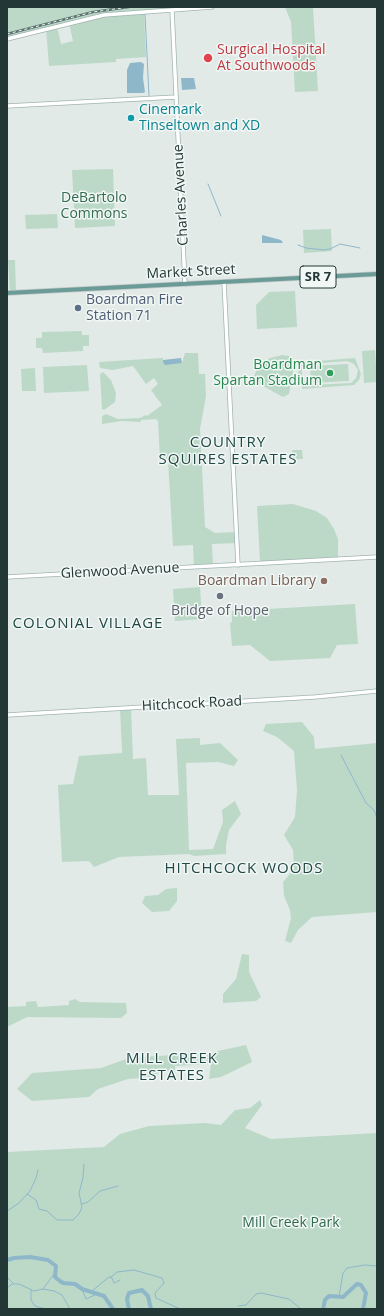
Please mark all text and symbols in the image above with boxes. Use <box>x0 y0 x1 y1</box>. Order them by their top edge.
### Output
place label: Surgical Hospital At Southwoods <box>217 42 326 74</box>
marker: Surgical Hospital At Southwoods <box>202 52 214 64</box>
place label: Cinemark Tinseltown and XD <box>139 102 260 134</box>
marker: Cinemark Tinseltown and XD <box>126 113 136 123</box>
street label: Charles Avenue <box>170 144 192 246</box>
park label: DeBartolo Commons <box>61 190 127 222</box>
street label: Market Street <box>146 261 236 283</box>
road number: SR 7 <box>300 266 336 288</box>
place label: Boardman Fire Station 71 <box>86 292 183 324</box>
marker: Boardman Fire Station 71 <box>73 303 83 313</box>
place label: Boardman Spartan Stadium <box>213 357 322 390</box>
marker: Boardman Spartan Stadium <box>325 368 335 378</box>
district label: COUNTRY SQUIRES ESTATES <box>159 434 297 469</box>
street label: Glenwood Avenue <box>60 560 180 582</box>
place label: Boardman Library <box>198 573 316 589</box>
marker: Boardman Library <box>319 576 329 586</box>
marker: Bridge of Hope <box>215 591 225 601</box>
place label: Bridge of Hope <box>171 603 269 619</box>
district label: COLONIAL VILLAGE <box>13 615 163 633</box>
street label: Hitchcock Road <box>141 693 243 715</box>
district label: HITCHCOCK WOODS <box>165 860 323 878</box>
district label: MILL CREEK ESTATES <box>126 1050 218 1085</box>
park label: Mill Creek Park <box>242 1215 340 1231</box>

